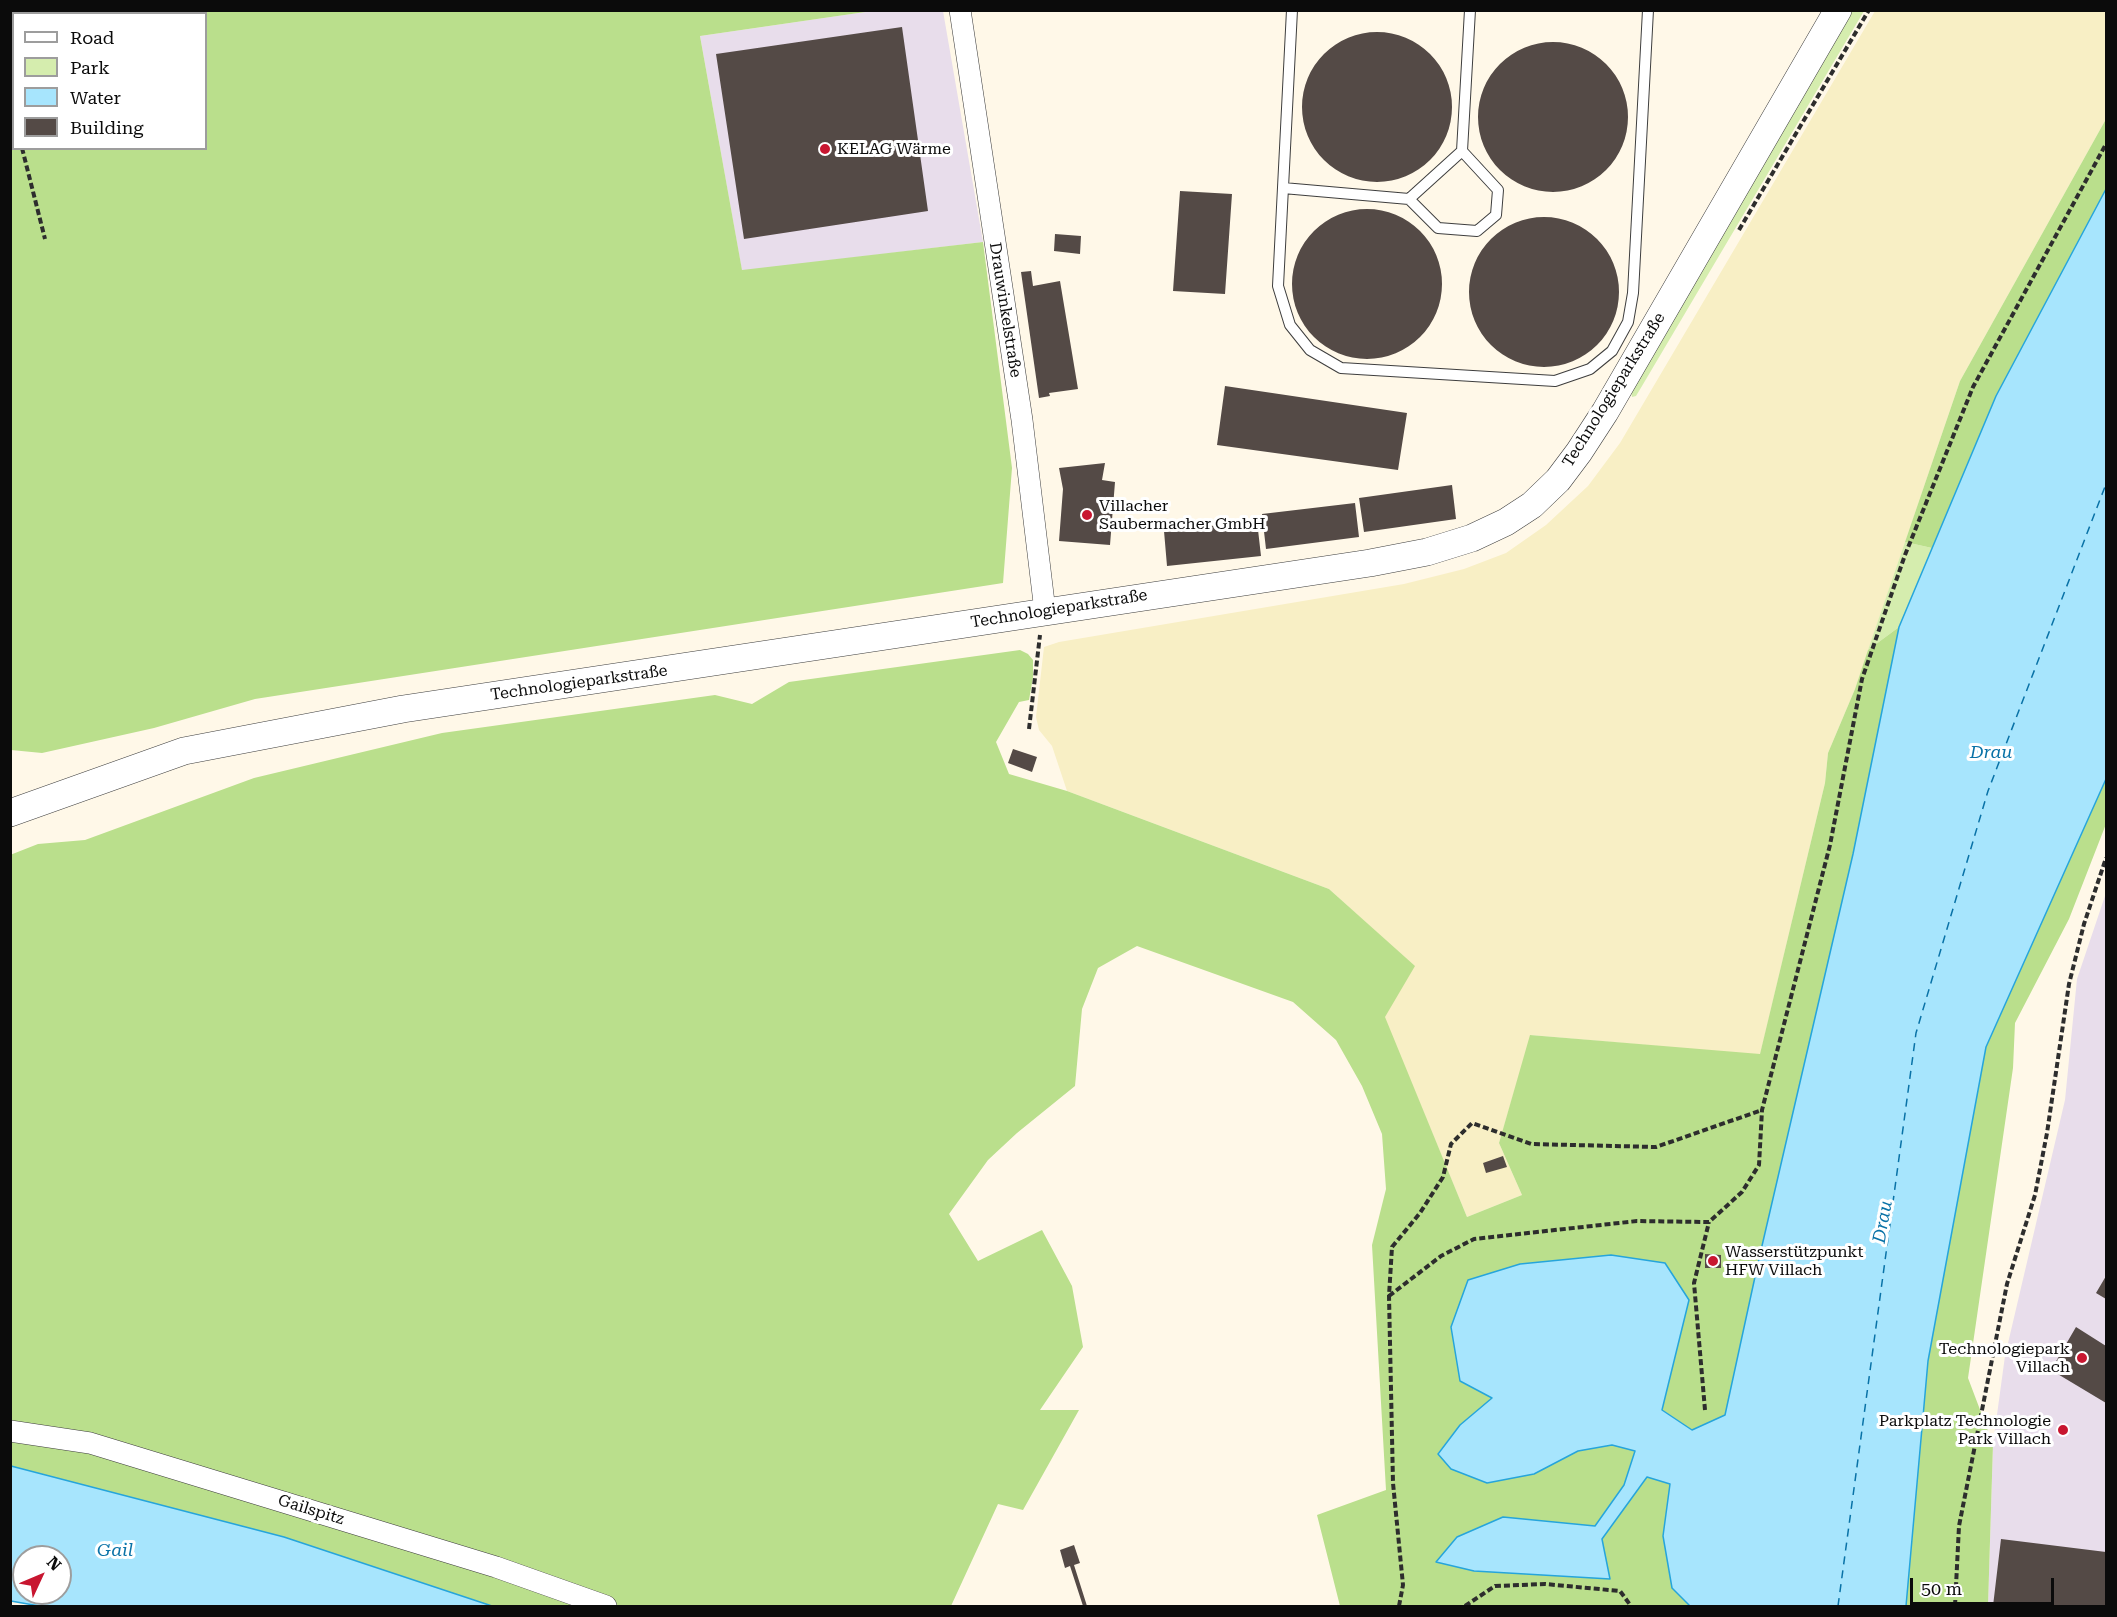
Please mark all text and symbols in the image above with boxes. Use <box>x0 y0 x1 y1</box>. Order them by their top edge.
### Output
legend <box>12 12 207 150</box>
text: Road <box>70 27 114 48</box>
text: Park <box>70 57 110 78</box>
text: Water <box>70 87 121 108</box>
text: Building <box>70 117 144 138</box>
place label: KELAG Wärme <box>837 139 951 159</box>
marker: KELAG Wärme <box>818 142 832 156</box>
street label: Drauwinkelstraße <box>985 241 1025 379</box>
street label: Technologieparkstraße <box>1559 309 1669 471</box>
place label: Villacher Saubermacher GmbH <box>1099 496 1266 534</box>
marker: Villacher Saubermacher GmbH <box>1080 508 1094 522</box>
street label: Technologieparkstraße <box>969 586 1149 632</box>
street label: Technologieparkstraße <box>489 661 669 705</box>
water label: Drau <box>1970 742 2012 764</box>
water label: Drau <box>1869 1199 1897 1245</box>
place label: Wasserstützpunkt HFW Villach <box>1725 1242 1863 1280</box>
marker: Wasserstützpunkt HFW Villach <box>1706 1254 1720 1268</box>
place label: Technologiepark Villach <box>1939 1339 2070 1377</box>
marker: Technologiepark Villach <box>2075 1351 2089 1365</box>
place label: Parkplatz Technologie Park Villach <box>1879 1411 2051 1449</box>
marker: Parkplatz Technologie Park Villach <box>2056 1423 2070 1437</box>
street label: Gailspitz <box>276 1491 346 1529</box>
water label: Gail <box>97 1540 133 1562</box>
north arrow <box>12 1545 72 1605</box>
text: N <box>43 1552 65 1575</box>
scale bar <box>1913 1566 2057 1604</box>
text: 50 m <box>1921 1578 1962 1599</box>

